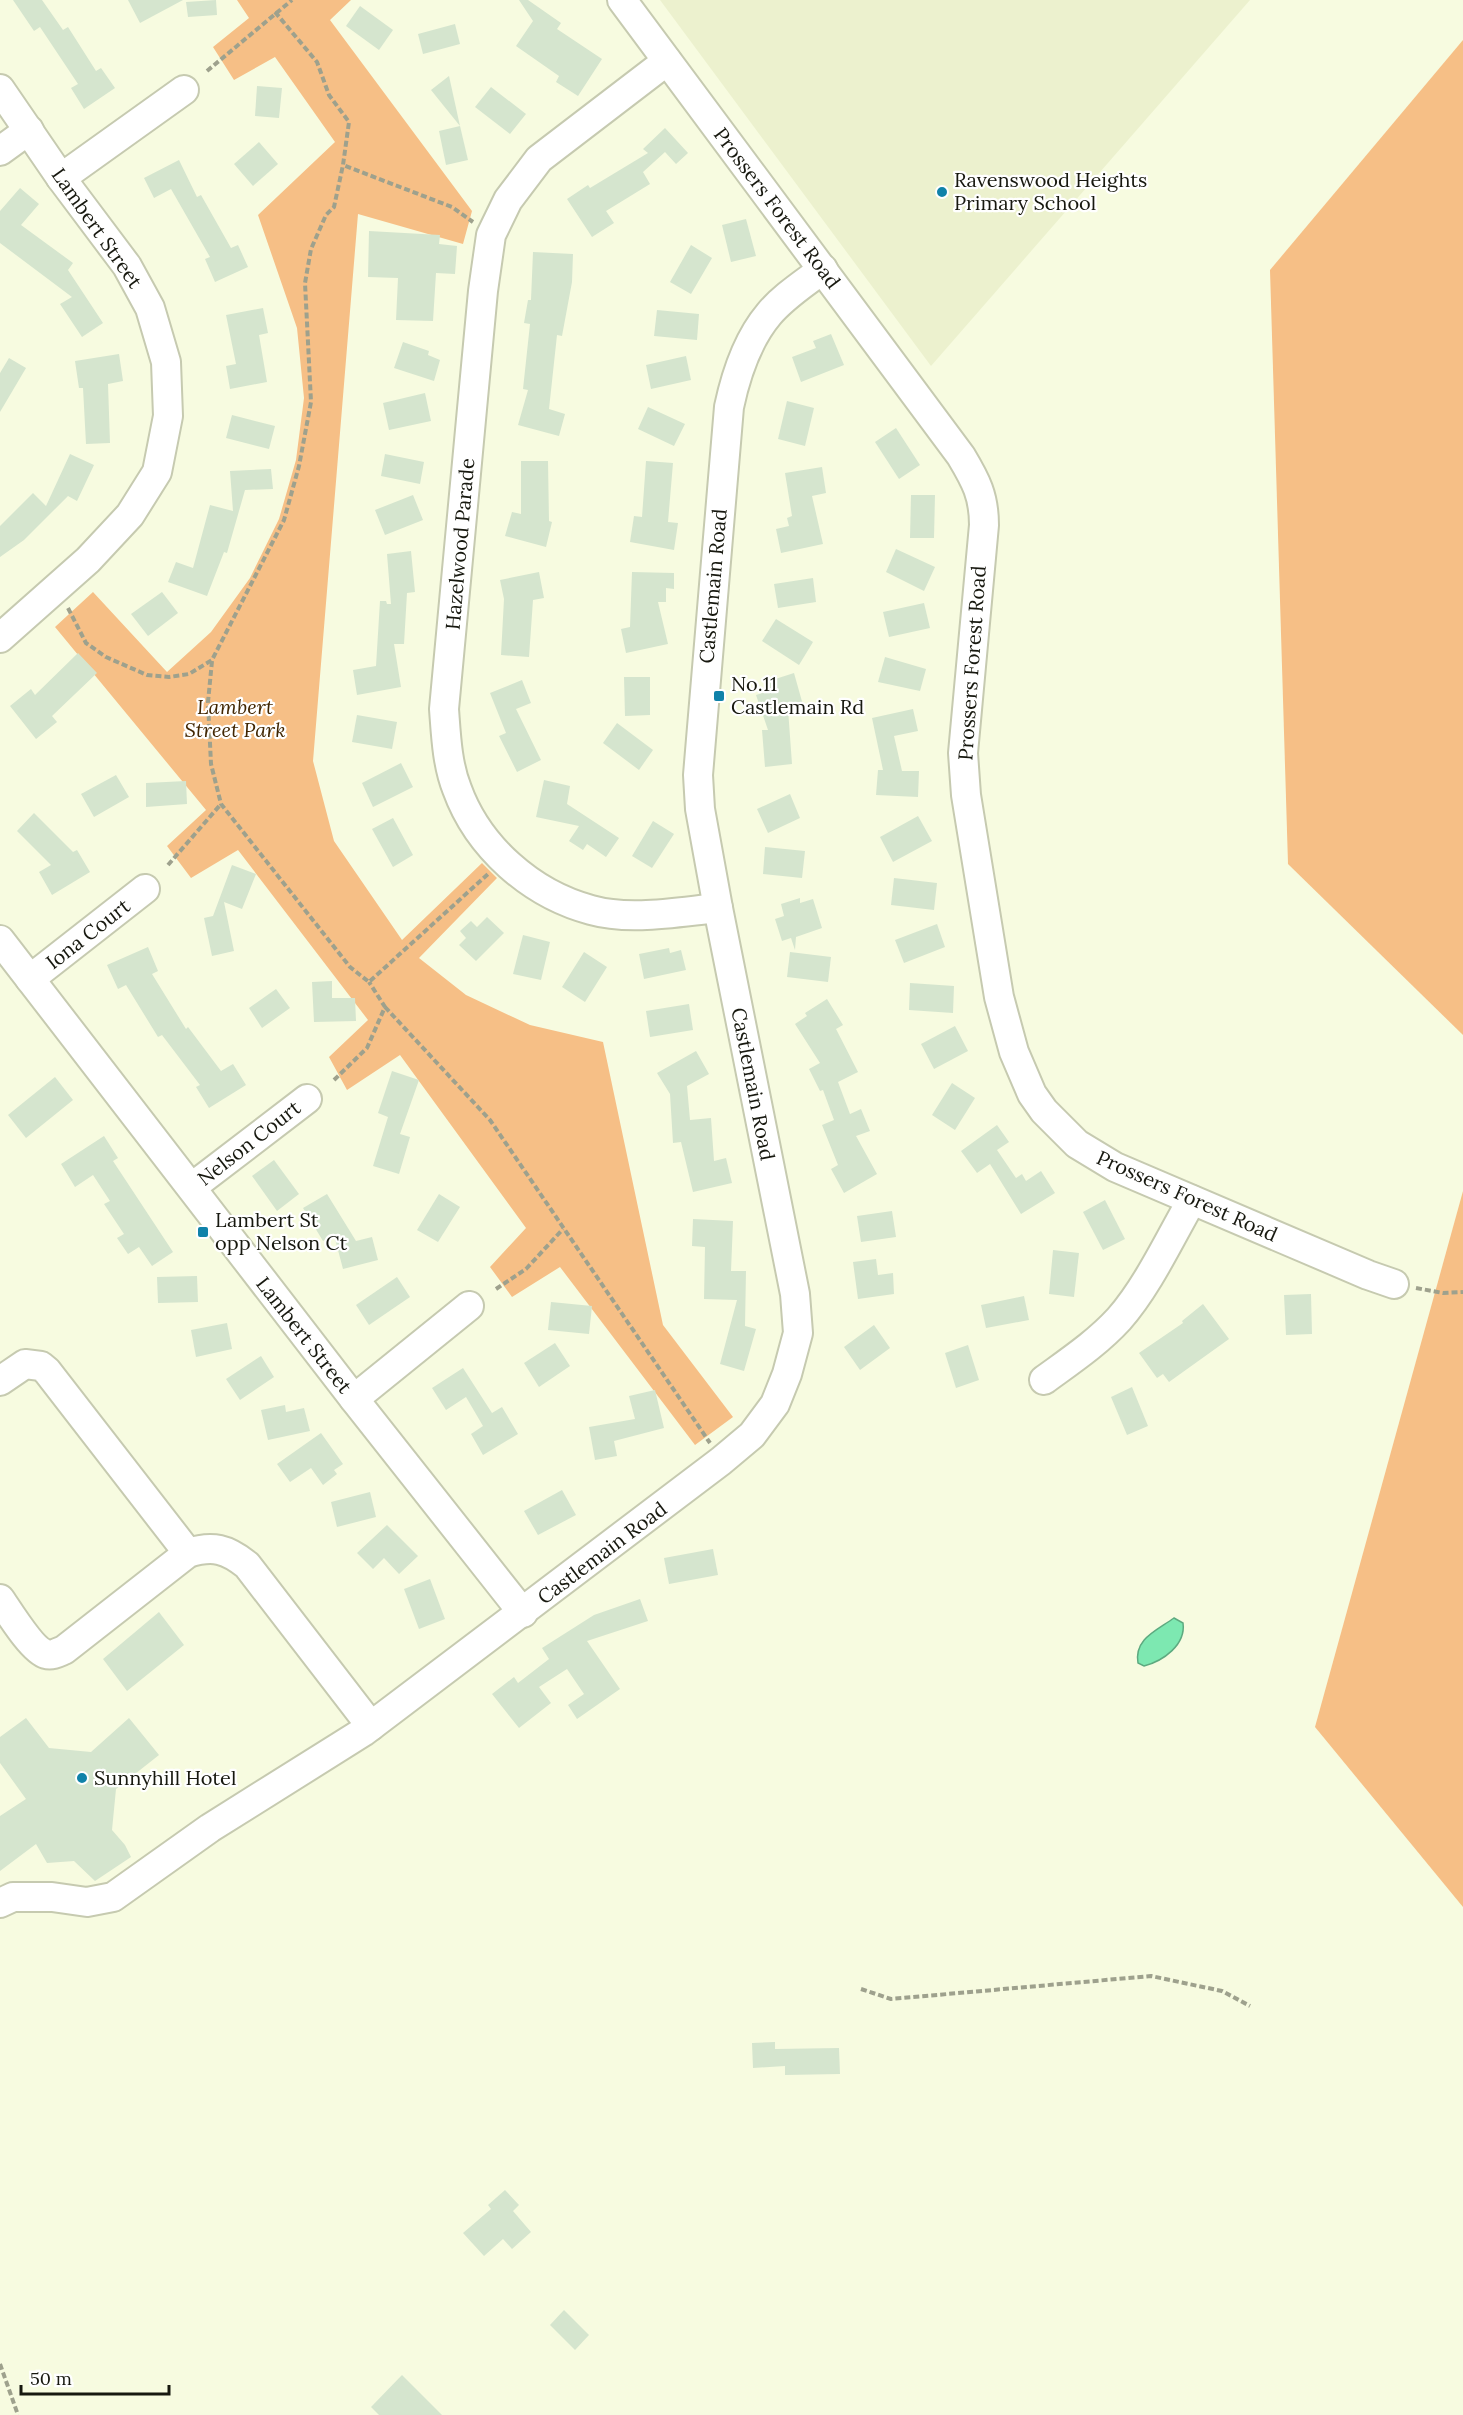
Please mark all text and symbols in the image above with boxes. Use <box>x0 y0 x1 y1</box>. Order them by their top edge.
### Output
street label: Prossers Forest Road <box>709 122 846 293</box>
street label: Lambert Street <box>47 163 148 293</box>
place label: Ravenswood Heights Primary School <box>954 167 1147 215</box>
marker: Ravenswood Heights Primary School <box>935 185 949 199</box>
street label: Hazelwood Parade <box>440 457 479 631</box>
street label: Castlemain Road <box>693 508 732 664</box>
street label: Prossers Forest Road <box>952 565 991 761</box>
place label: No.11 Castlemain Rd <box>731 671 864 719</box>
marker: No.11 Castlemain Rd <box>712 689 726 703</box>
park label: Lambert Street Park <box>184 694 286 742</box>
street label: Iona Court <box>41 893 135 974</box>
street label: Castlemain Road <box>726 1005 781 1163</box>
street label: Nelson Court <box>192 1094 305 1191</box>
street label: Prossers Forest Road <box>1093 1144 1282 1247</box>
place label: Lambert St opp Nelson Ct <box>215 1207 347 1255</box>
marker: Lambert St opp Nelson Ct <box>196 1225 210 1239</box>
street label: Lambert Street <box>251 1271 358 1398</box>
street label: Castlemain Road <box>532 1496 671 1609</box>
place label: Sunnyhill Hotel <box>94 1765 236 1790</box>
marker: Sunnyhill Hotel <box>75 1771 89 1785</box>
scale bar <box>21 2358 170 2396</box>
text: 50 m <box>30 2367 72 2390</box>

